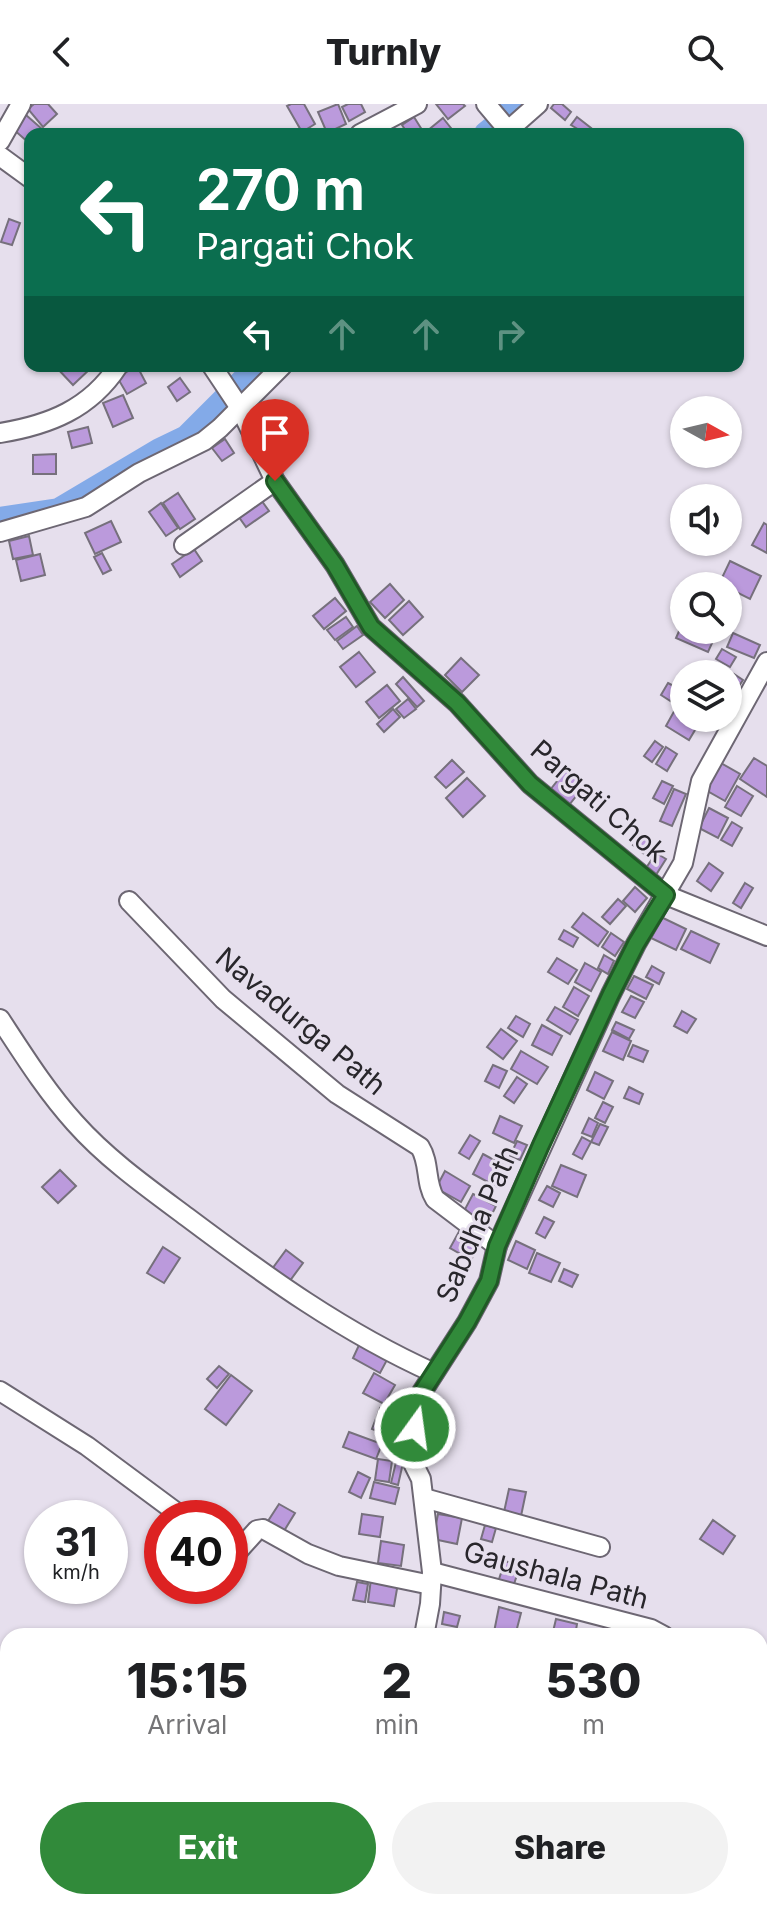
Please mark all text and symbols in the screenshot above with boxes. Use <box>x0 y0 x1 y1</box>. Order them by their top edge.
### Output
icon: back <box>40 30 84 74</box>
text: Turnly <box>326 30 441 74</box>
icon: search <box>683 30 727 74</box>
text: 270 m <box>196 156 365 224</box>
icon: left <box>64 160 168 264</box>
text: Pargati Chok <box>196 224 414 268</box>
icon: left <box>236 312 280 356</box>
icon: ahead <box>320 312 364 356</box>
icon: ahead <box>404 312 448 356</box>
icon: right <box>488 312 532 356</box>
north arrow <box>670 396 742 468</box>
map controls <box>670 396 742 732</box>
pin <box>241 399 309 481</box>
icon: arrive <box>253 411 297 455</box>
button: sound <box>670 484 742 556</box>
button: search <box>670 572 742 644</box>
button: layers <box>670 660 742 732</box>
street label: Pargati Chok <box>524 733 674 869</box>
street label: Navadurga Path <box>209 940 393 1102</box>
street label: Sabdha Path <box>429 1140 525 1308</box>
position arrow <box>373 1386 457 1470</box>
speed limit sign: 40 <box>144 1500 248 1604</box>
text: 31 <box>54 1517 98 1566</box>
street label: Gaushala Path <box>460 1534 652 1616</box>
text: km/h <box>52 1560 100 1584</box>
text: 15:15 <box>126 1651 248 1710</box>
text: 2 <box>382 1651 412 1710</box>
text: 530 <box>546 1651 642 1710</box>
text: Arrival <box>147 1709 227 1740</box>
text: min <box>375 1709 419 1740</box>
text: m <box>582 1709 605 1740</box>
button: Exit <box>40 1802 376 1894</box>
button: Share <box>392 1802 728 1894</box>

